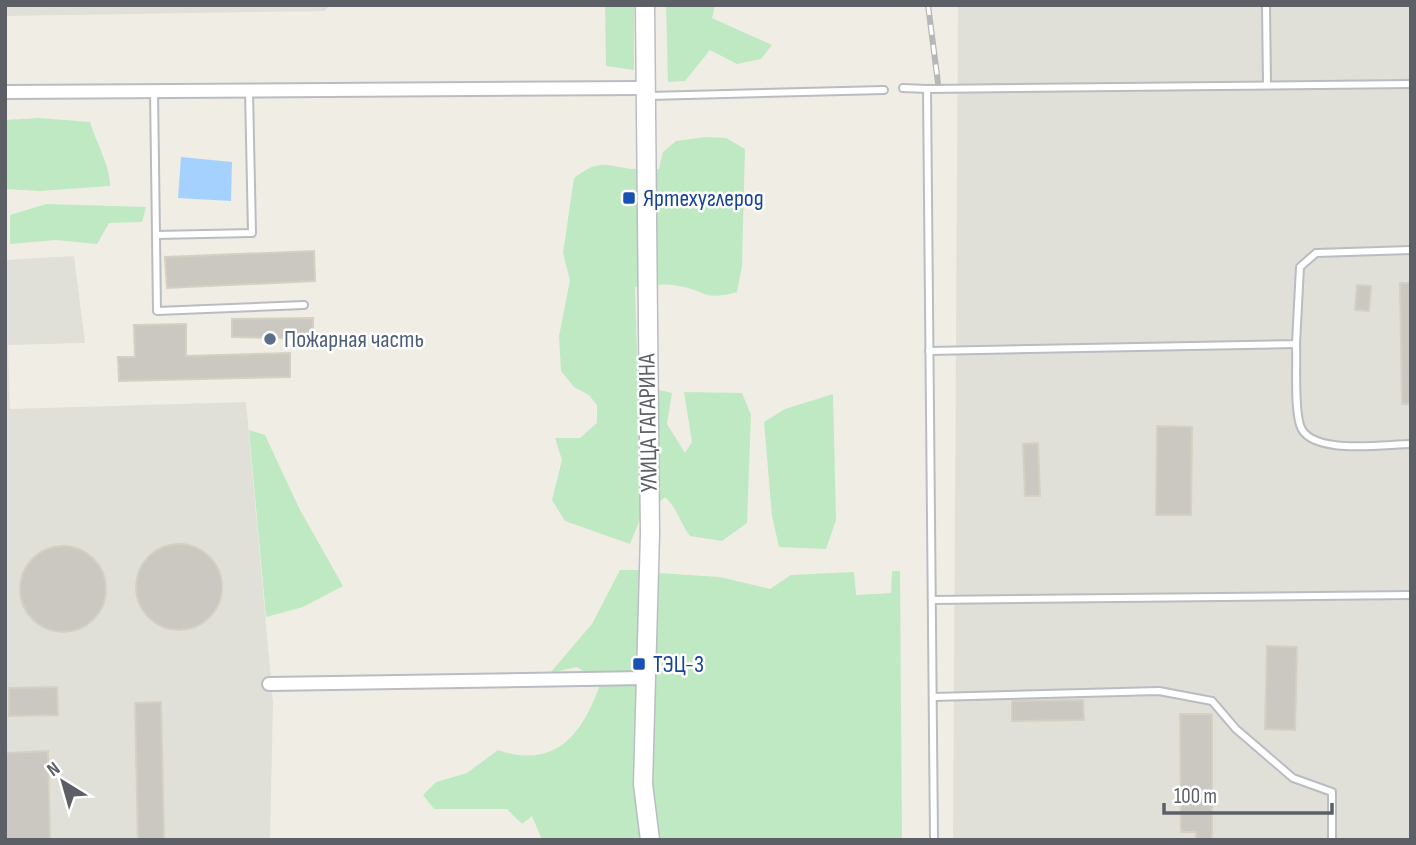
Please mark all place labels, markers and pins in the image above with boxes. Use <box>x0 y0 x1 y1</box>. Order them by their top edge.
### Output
place label: Яртехуглерод <box>643 184 764 213</box>
marker: Яртехуглерод <box>621 190 637 206</box>
place label: Пожарная часть <box>284 325 424 354</box>
marker: Пожарная часть <box>262 331 278 347</box>
place label: ТЭЦ-3 <box>653 650 704 679</box>
marker: ТЭЦ-3 <box>631 656 647 672</box>

